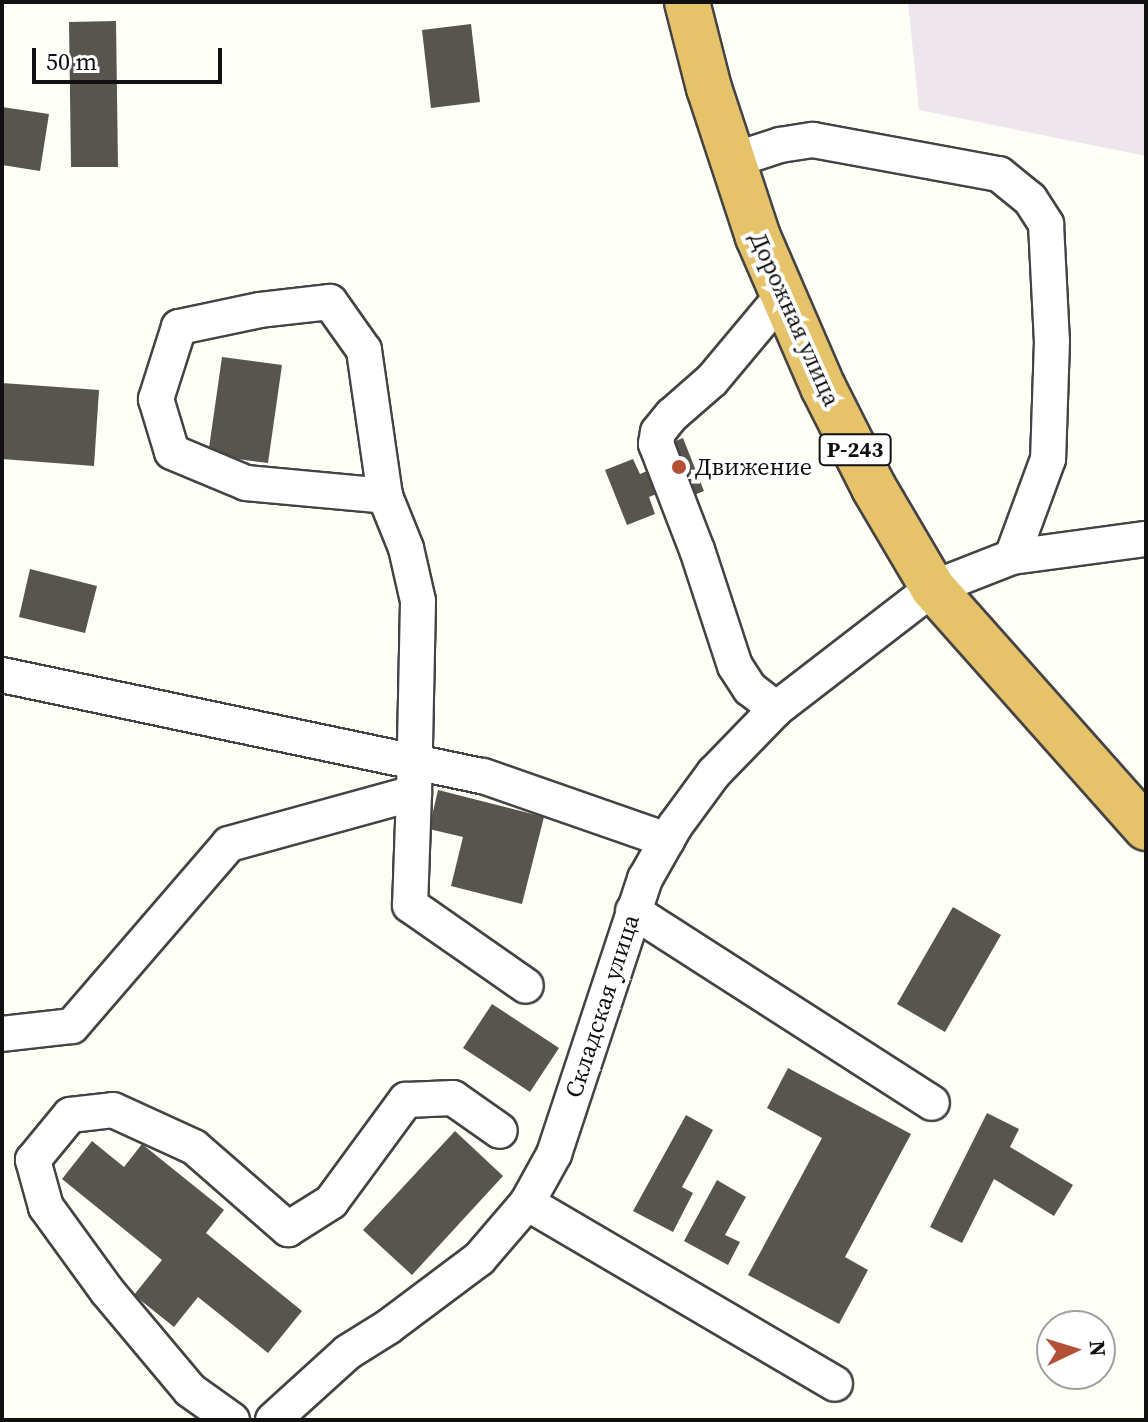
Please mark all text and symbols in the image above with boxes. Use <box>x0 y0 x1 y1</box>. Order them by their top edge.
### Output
scale bar <box>36 32 226 82</box>
text: 50 m <box>46 45 97 78</box>
street label: Дорожная улица <box>744 228 846 410</box>
road number: Р-243 <box>817 432 893 468</box>
place label: Движение <box>695 453 812 481</box>
marker: Движение <box>670 458 688 476</box>
street label: Складская улица <box>559 911 645 1101</box>
north arrow <box>1036 1310 1116 1390</box>
text: N <box>1082 1339 1113 1358</box>

